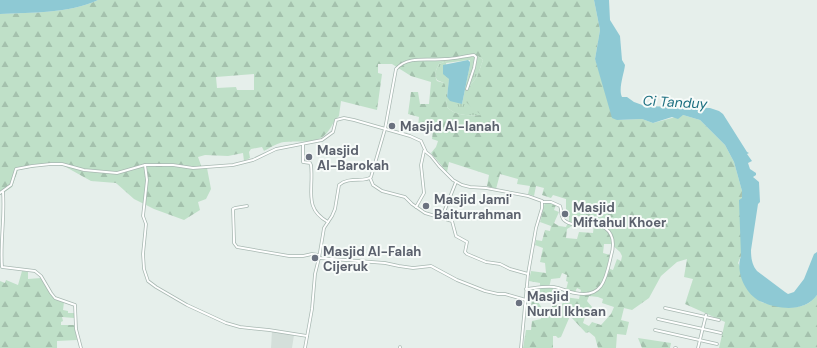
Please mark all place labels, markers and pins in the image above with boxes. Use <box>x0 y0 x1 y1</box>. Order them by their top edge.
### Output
place label: Masjid Al-Ianah <box>400 118 500 135</box>
marker: Masjid Al-Ianah <box>387 121 397 131</box>
place label: Masjid Al-Barokah <box>317 142 389 174</box>
marker: Masjid Al-Barokah <box>304 152 314 162</box>
place label: Masjid Jami' Baiturrahman <box>434 191 521 223</box>
place label: Masjid Miftahul Khoer <box>573 199 667 231</box>
marker: Masjid Jami' Baiturrahman <box>421 201 431 211</box>
marker: Masjid Miftahul Khoer <box>560 209 570 219</box>
place label: Masjid Al-Falah Cijeruk <box>323 243 421 275</box>
marker: Masjid Al-Falah Cijeruk <box>310 253 320 263</box>
place label: Masjid Nurul Ikhsan <box>527 288 606 320</box>
marker: Masjid Nurul Ikhsan <box>514 298 524 308</box>

